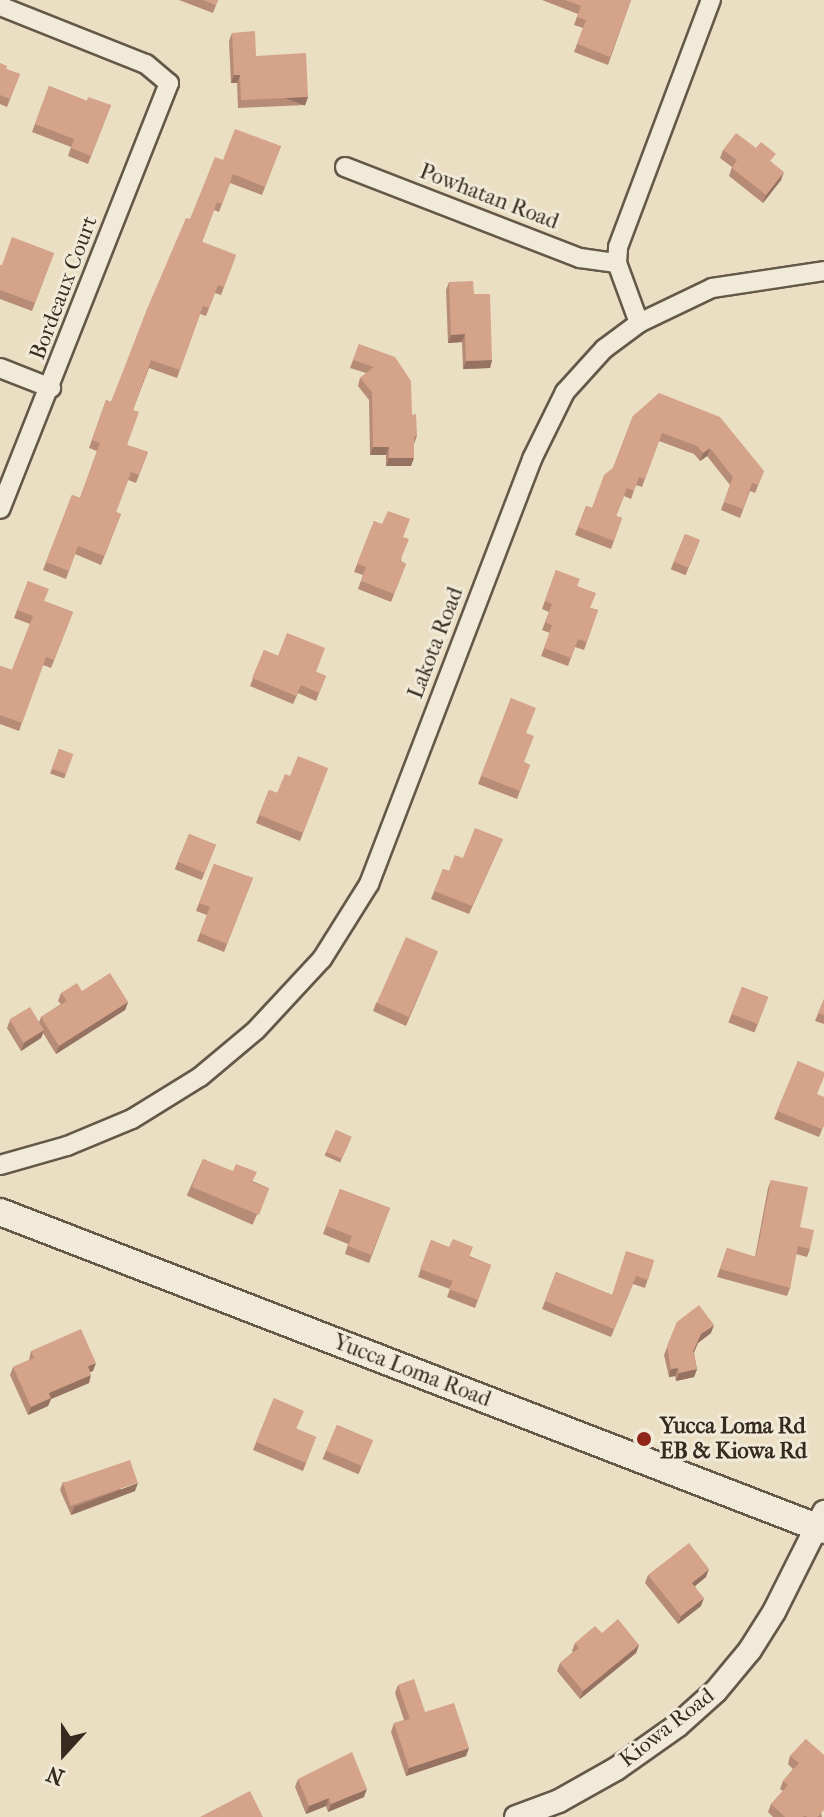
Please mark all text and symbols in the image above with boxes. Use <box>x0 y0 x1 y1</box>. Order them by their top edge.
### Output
street label: Powhatan Road <box>416 158 562 236</box>
street label: Bordeaux Court <box>25 213 103 363</box>
street label: Lakota Road <box>403 584 469 702</box>
street label: Yucca Loma Road <box>329 1329 495 1413</box>
place label: Yucca Loma Rd EB & Kiowa Rd <box>660 1413 807 1464</box>
marker: Yucca Loma Rd EB & Kiowa Rd <box>635 1430 653 1448</box>
street label: Kiowa Road <box>614 1683 720 1773</box>
north arrow <box>24 1713 104 1793</box>
text: N <box>43 1760 68 1791</box>

